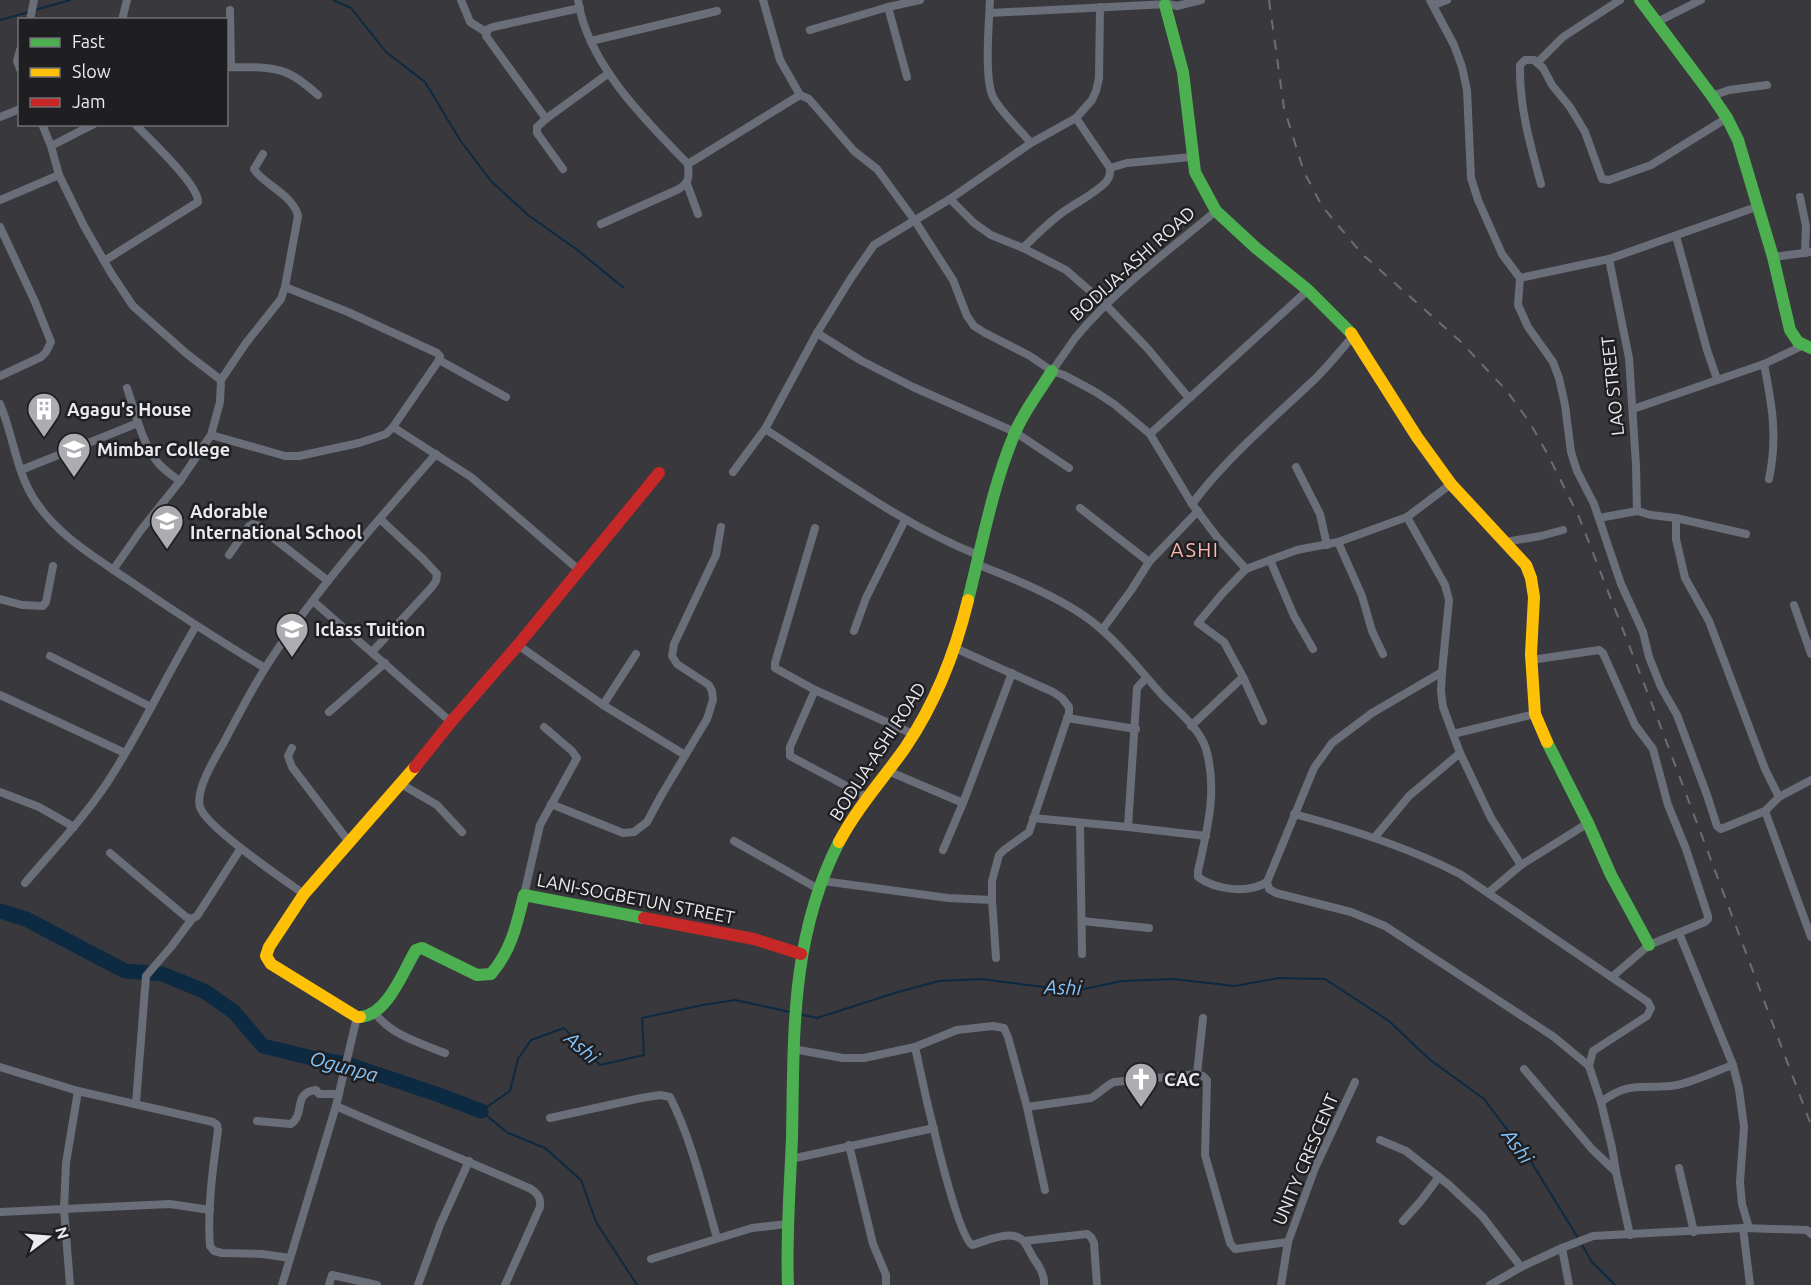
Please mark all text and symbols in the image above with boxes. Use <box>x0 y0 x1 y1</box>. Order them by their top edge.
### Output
legend <box>18 18 228 126</box>
text: Fast <box>72 31 105 51</box>
text: Slow <box>72 61 111 81</box>
text: Jam <box>72 91 106 111</box>
street label: BODIJA-ASHI ROAD <box>1066 202 1198 324</box>
street label: LAO STREET <box>1597 335 1627 437</box>
building icon: Agagu's House <box>26 391 62 438</box>
place label: Agagu's House <box>67 399 191 419</box>
school or university icon: Mimbar College <box>56 431 92 478</box>
place label: Mimbar College <box>97 439 230 459</box>
place label: Adorable International School <box>190 501 362 542</box>
school or university icon: Adorable International School <box>149 503 185 550</box>
district label: ASHI <box>1171 538 1219 561</box>
school or university icon: Iclass Tuition <box>274 611 310 658</box>
place label: Iclass Tuition <box>315 619 425 639</box>
street label: BODIJA-ASHI ROAD <box>825 678 929 824</box>
street label: LANI-SOGBETUN STREET <box>535 869 737 927</box>
water label: Ashi <box>1043 975 1083 999</box>
water label: Ashi <box>560 1025 604 1069</box>
water label: Ogunpa <box>307 1046 381 1086</box>
church icon: CAC <box>1123 1061 1159 1108</box>
place label: CAC <box>1164 1069 1200 1089</box>
street label: UNITY CRESCENT <box>1268 1090 1342 1228</box>
water label: Ashi <box>1497 1123 1539 1169</box>
north arrow <box>18 1207 78 1267</box>
text: N <box>52 1225 73 1241</box>

